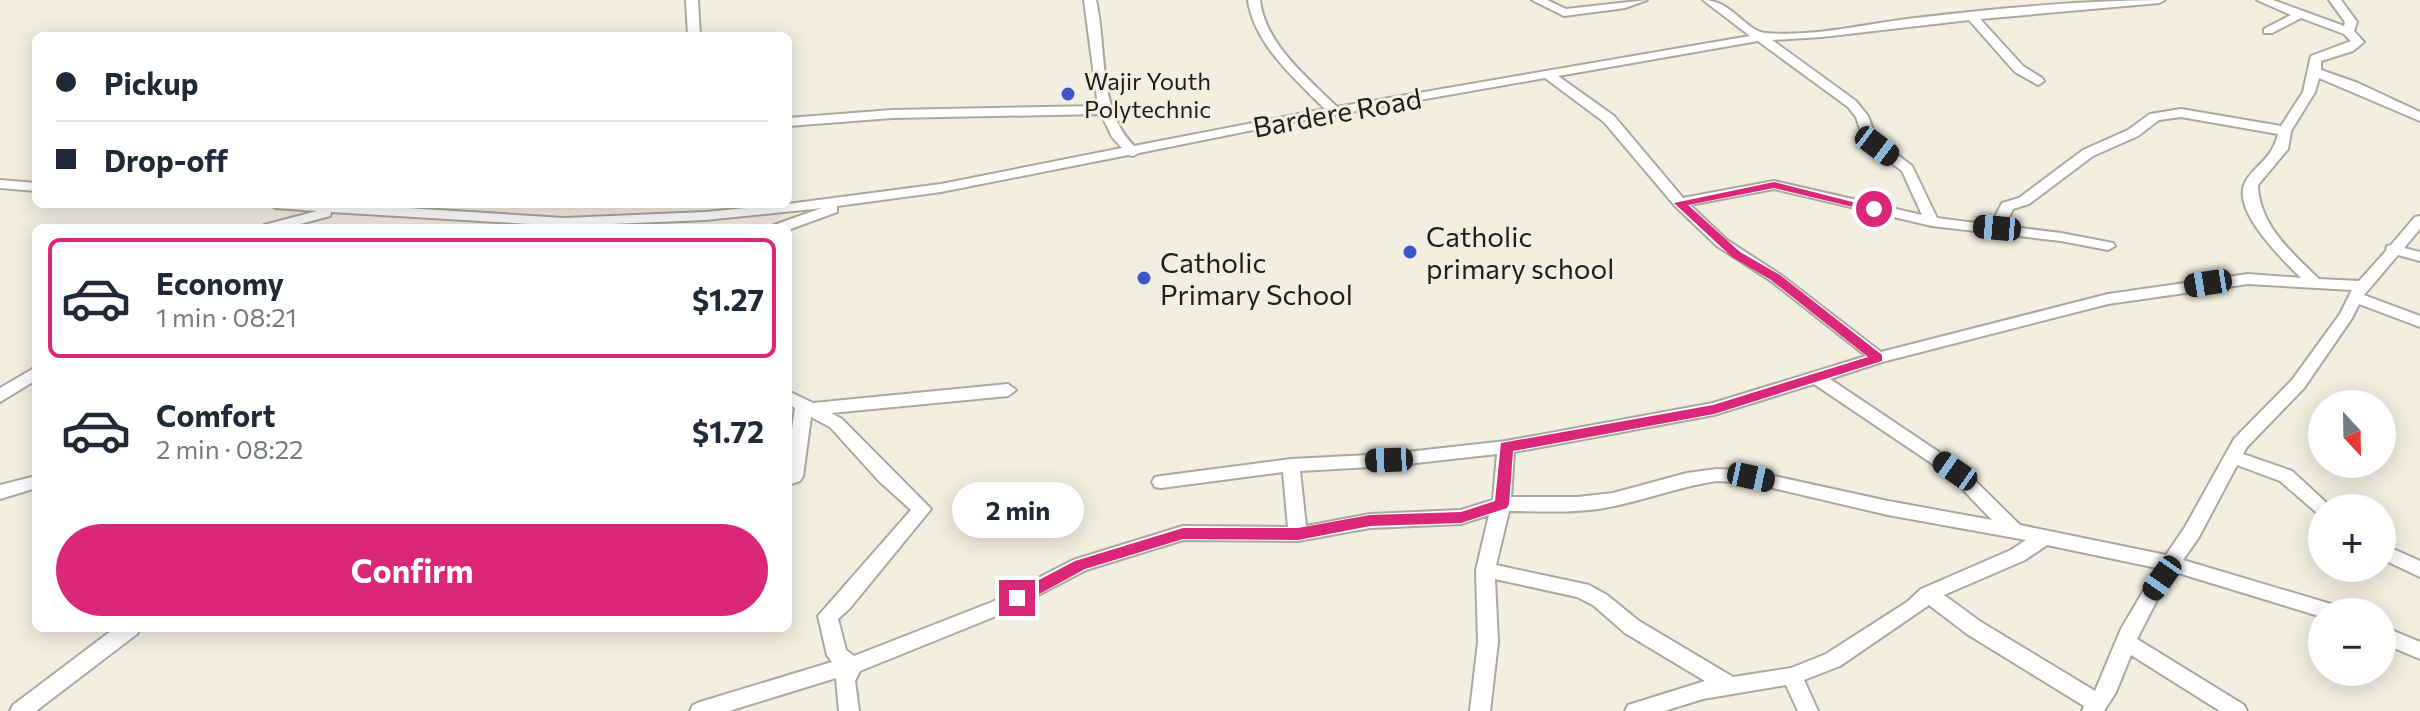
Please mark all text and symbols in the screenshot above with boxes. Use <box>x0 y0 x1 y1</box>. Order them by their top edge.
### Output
text: Pickup <box>104 64 198 101</box>
place label: Wajir Youth Polytechnic <box>1084 66 1211 123</box>
street label: Bardere Road <box>1250 80 1424 144</box>
marker: Wajir Youth Polytechnic <box>1059 85 1077 103</box>
car <box>1851 122 1903 170</box>
text: Drop-off <box>104 141 228 178</box>
route start <box>1856 191 1892 227</box>
car <box>1972 214 2022 242</box>
place label: Catholic primary school <box>1426 219 1614 285</box>
marker: Catholic primary school <box>1401 243 1419 261</box>
place label: Catholic Primary School <box>1160 245 1353 311</box>
icon: car <box>60 262 132 334</box>
text: Economy <box>156 264 284 301</box>
car <box>2182 267 2234 299</box>
marker: Catholic Primary School <box>1135 269 1153 287</box>
text: $1.27 <box>692 280 764 317</box>
text: 1 min · 08:21 <box>156 301 297 332</box>
north arrow <box>2308 390 2396 478</box>
map controls <box>2308 390 2396 686</box>
icon: car <box>60 394 132 466</box>
text: Comfort <box>156 396 275 433</box>
text: $1.72 <box>692 412 764 449</box>
text: 2 min · 08:22 <box>156 433 303 464</box>
car <box>1365 447 1413 473</box>
car <box>1928 447 1982 495</box>
car <box>1725 460 1777 494</box>
callout: 2 min <box>951 482 1083 538</box>
text: 2 min <box>986 494 1050 525</box>
button: + <box>2308 494 2396 582</box>
button: Confirm <box>56 524 768 616</box>
car <box>2138 551 2186 605</box>
route end <box>999 580 1035 616</box>
button: − <box>2308 598 2396 686</box>

